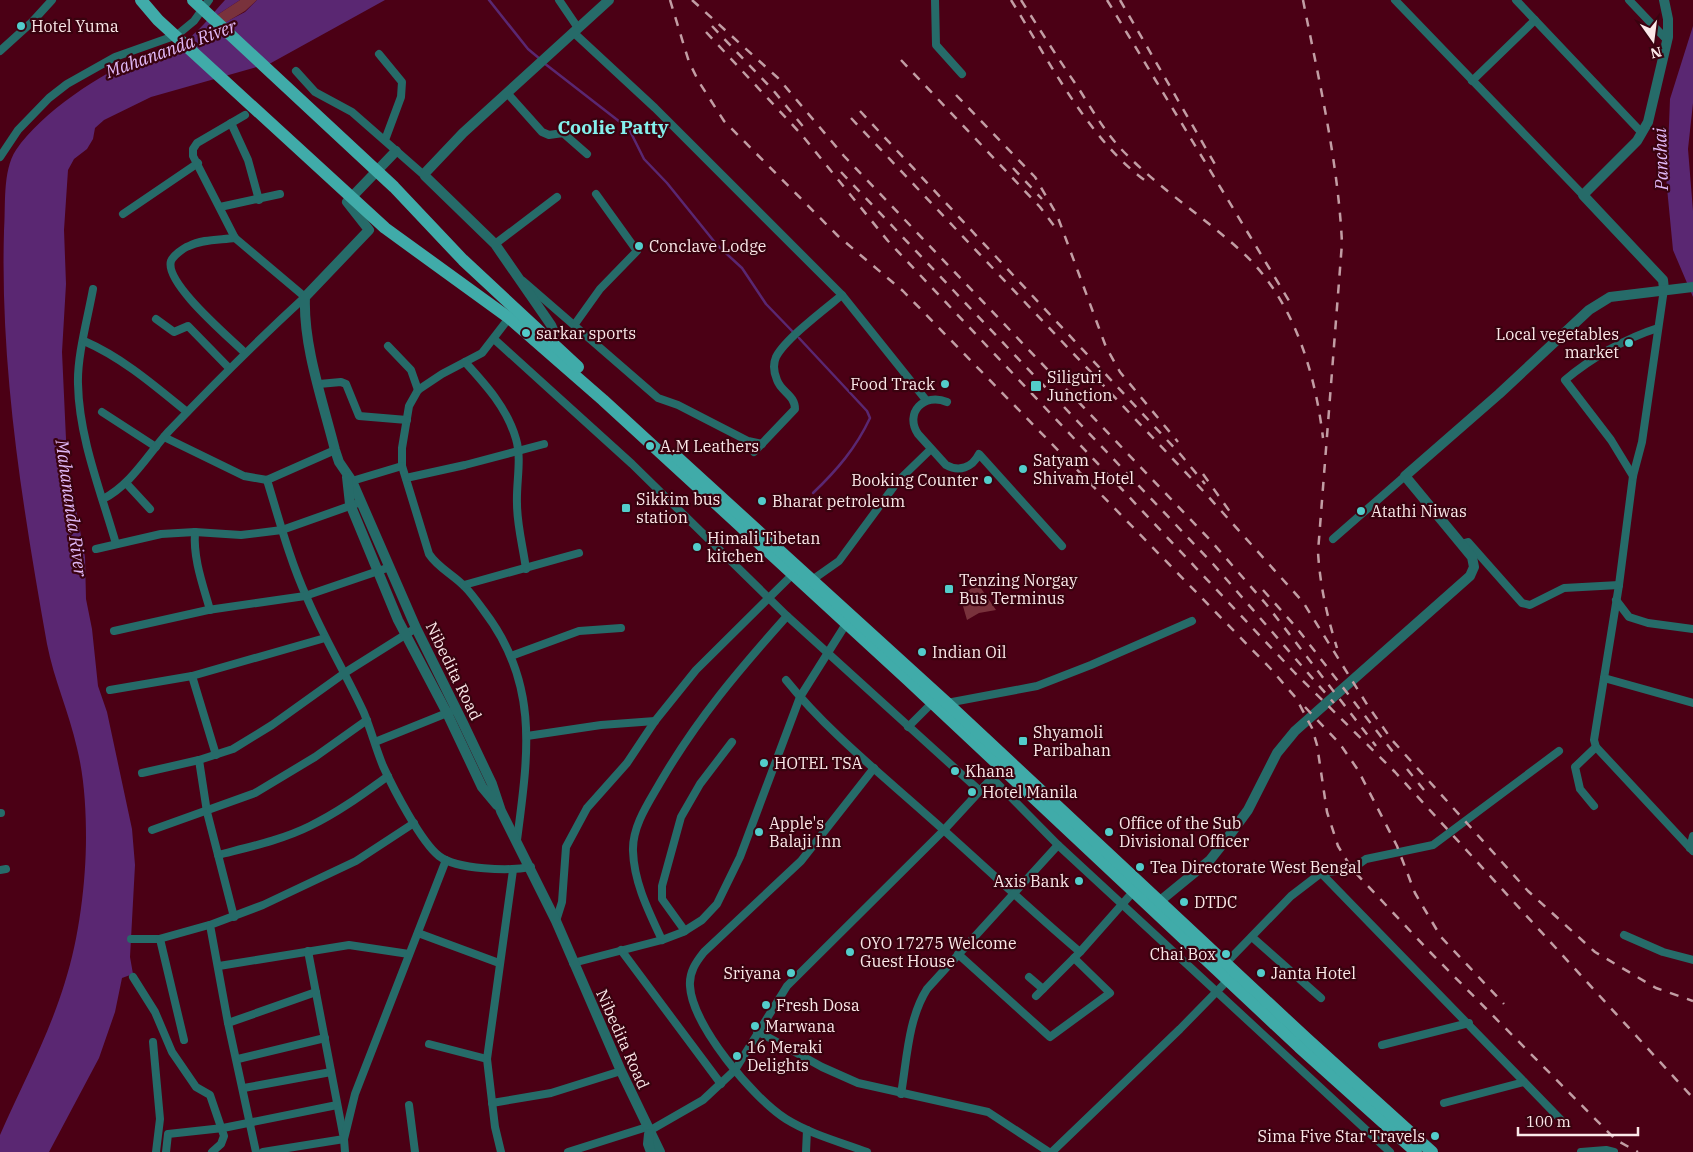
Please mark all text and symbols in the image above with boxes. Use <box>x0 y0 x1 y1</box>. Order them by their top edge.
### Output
water label: Mahananda River <box>101 14 241 83</box>
north arrow <box>1628 15 1678 65</box>
place label: Hotel Yuma <box>31 16 119 36</box>
marker: Hotel Yuma <box>15 20 27 32</box>
text: N <box>1649 43 1664 63</box>
district label: Coolie Patty <box>557 115 669 139</box>
water label: Panchai <box>1648 126 1673 192</box>
place label: Conclave Lodge <box>649 236 766 256</box>
marker: Conclave Lodge <box>633 240 645 252</box>
place label: sarkar sports <box>536 323 636 343</box>
place label: Local vegetables market <box>1496 324 1619 362</box>
marker: sarkar sports <box>520 327 532 339</box>
marker: Local vegetables market <box>1623 337 1635 349</box>
place label: Siliguri Junction <box>1047 367 1113 405</box>
place label: Food Track <box>850 374 936 394</box>
marker: Food Track <box>939 378 951 390</box>
marker: Siliguri Junction <box>1029 379 1043 393</box>
place label: A.M Leathers <box>660 436 759 456</box>
water label: Mahananda River <box>50 437 93 579</box>
marker: A.M Leathers <box>644 440 656 452</box>
place label: Satyam Shivam Hotel <box>1033 450 1134 488</box>
marker: Satyam Shivam Hotel <box>1017 463 1029 475</box>
place label: Booking Counter <box>851 470 978 490</box>
marker: Booking Counter <box>982 474 994 486</box>
place label: Sikkim bus station <box>636 489 720 527</box>
place label: Bharat petroleum <box>772 491 905 511</box>
marker: Bharat petroleum <box>756 495 768 507</box>
place label: Atathi Niwas <box>1371 501 1467 521</box>
marker: Sikkim bus station <box>620 502 632 514</box>
marker: Atathi Niwas <box>1355 505 1367 517</box>
place label: Himali Tibetan kitchen <box>707 528 821 566</box>
marker: Himali Tibetan kitchen <box>691 541 703 553</box>
place label: Tenzing Norgay Bus Terminus <box>959 570 1078 608</box>
marker: Tenzing Norgay Bus Terminus <box>943 583 955 595</box>
street label: Nibedita Road <box>422 619 487 724</box>
place label: Indian Oil <box>932 642 1007 662</box>
marker: Indian Oil <box>916 646 928 658</box>
place label: Shyamoli Paribahan <box>1033 722 1111 760</box>
marker: Shyamoli Paribahan <box>1017 735 1029 747</box>
place label: HOTEL TSA <box>774 753 862 773</box>
marker: HOTEL TSA <box>758 757 770 769</box>
place label: Khana <box>965 761 1014 781</box>
marker: Khana <box>949 765 961 777</box>
place label: Hotel Manila <box>982 782 1078 802</box>
marker: Hotel Manila <box>966 786 978 798</box>
place label: Apple's Balaji Inn <box>769 813 842 851</box>
place label: Office of the Sub Divisional Officer <box>1119 813 1249 851</box>
marker: Apple's Balaji Inn <box>753 826 765 838</box>
marker: Office of the Sub Divisional Officer <box>1103 826 1115 838</box>
place label: Tea Directorate West Bengal <box>1150 857 1362 877</box>
marker: Tea Directorate West Bengal <box>1134 861 1146 873</box>
place label: Axis Bank <box>993 871 1070 891</box>
marker: Axis Bank <box>1073 875 1085 887</box>
place label: DTDC <box>1194 892 1237 912</box>
marker: DTDC <box>1178 896 1190 908</box>
place label: OYO 17275 Welcome Guest House <box>860 933 1017 971</box>
place label: Chai Box <box>1150 944 1216 964</box>
marker: OYO 17275 Welcome Guest House <box>844 946 856 958</box>
marker: Chai Box <box>1220 948 1232 960</box>
place label: Sriyana <box>723 963 781 983</box>
place label: Janta Hotel <box>1271 963 1356 983</box>
marker: Sriyana <box>785 967 797 979</box>
marker: Janta Hotel <box>1255 967 1267 979</box>
street label: Nibedita Road <box>592 986 654 1092</box>
place label: Fresh Dosa <box>776 995 860 1015</box>
marker: Fresh Dosa <box>760 999 772 1011</box>
place label: Marwana <box>765 1016 836 1036</box>
marker: Marwana <box>749 1020 761 1032</box>
place label: 16 Meraki Delights <box>747 1037 823 1075</box>
marker: 16 Meraki Delights <box>731 1050 743 1062</box>
scale bar <box>1518 1104 1638 1136</box>
text: 100 m <box>1526 1112 1571 1131</box>
place label: Sima Five Star Travels <box>1258 1126 1425 1146</box>
marker: Sima Five Star Travels <box>1429 1130 1441 1142</box>

